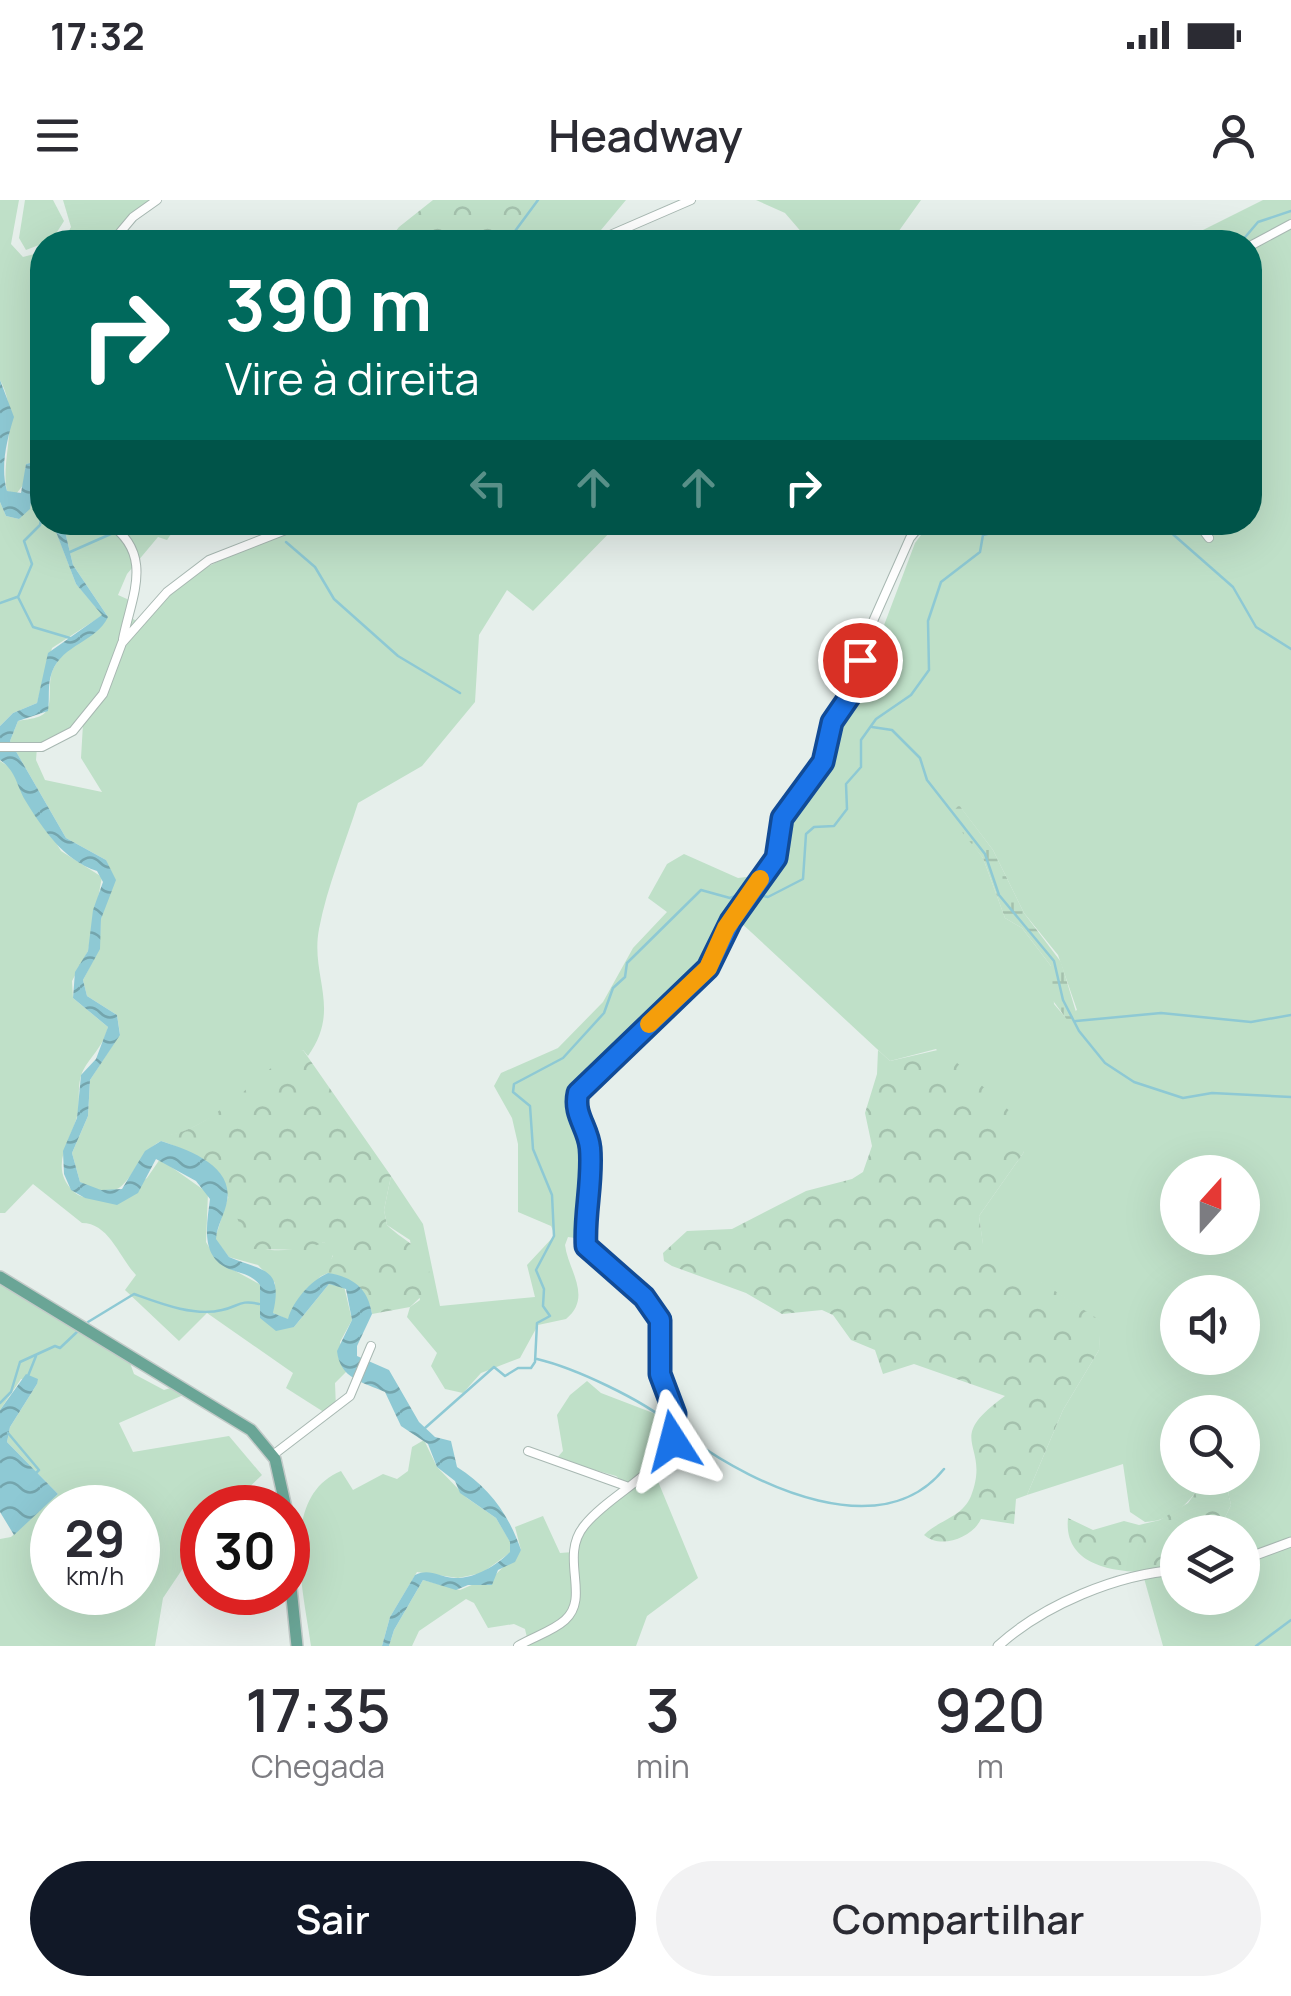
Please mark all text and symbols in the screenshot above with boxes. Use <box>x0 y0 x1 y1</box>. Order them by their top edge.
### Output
text: 17:32 <box>50 9 145 61</box>
text: Headway <box>548 104 743 166</box>
icon: menu <box>30 108 85 163</box>
icon: person <box>1206 108 1261 163</box>
text: 390 m <box>225 256 432 352</box>
icon: right <box>60 270 190 400</box>
text: Vire à direita <box>225 347 480 409</box>
icon: left <box>461 460 516 515</box>
icon: ahead <box>566 460 621 515</box>
icon: ahead <box>671 460 726 515</box>
icon: right <box>776 460 831 515</box>
pin <box>818 618 903 703</box>
icon: arrive <box>833 633 888 688</box>
north arrow <box>1160 1155 1260 1255</box>
map controls <box>1160 1155 1260 1615</box>
button: sound <box>1160 1275 1260 1375</box>
position arrow <box>621 1389 725 1493</box>
button: search <box>1160 1395 1260 1495</box>
speed limit sign: 30 <box>180 1485 310 1615</box>
text: 29 <box>65 1504 125 1572</box>
button: layers <box>1160 1515 1260 1615</box>
text: km/h <box>66 1558 124 1593</box>
text: 17:35 <box>245 1668 391 1750</box>
text: 3 <box>646 1668 680 1750</box>
text: 920 <box>935 1668 1046 1750</box>
text: Chegada <box>251 1744 385 1788</box>
text: min <box>636 1744 690 1788</box>
text: m <box>977 1744 1004 1788</box>
button: Sair <box>30 1861 636 1976</box>
button: Compartilhar <box>656 1861 1261 1976</box>

